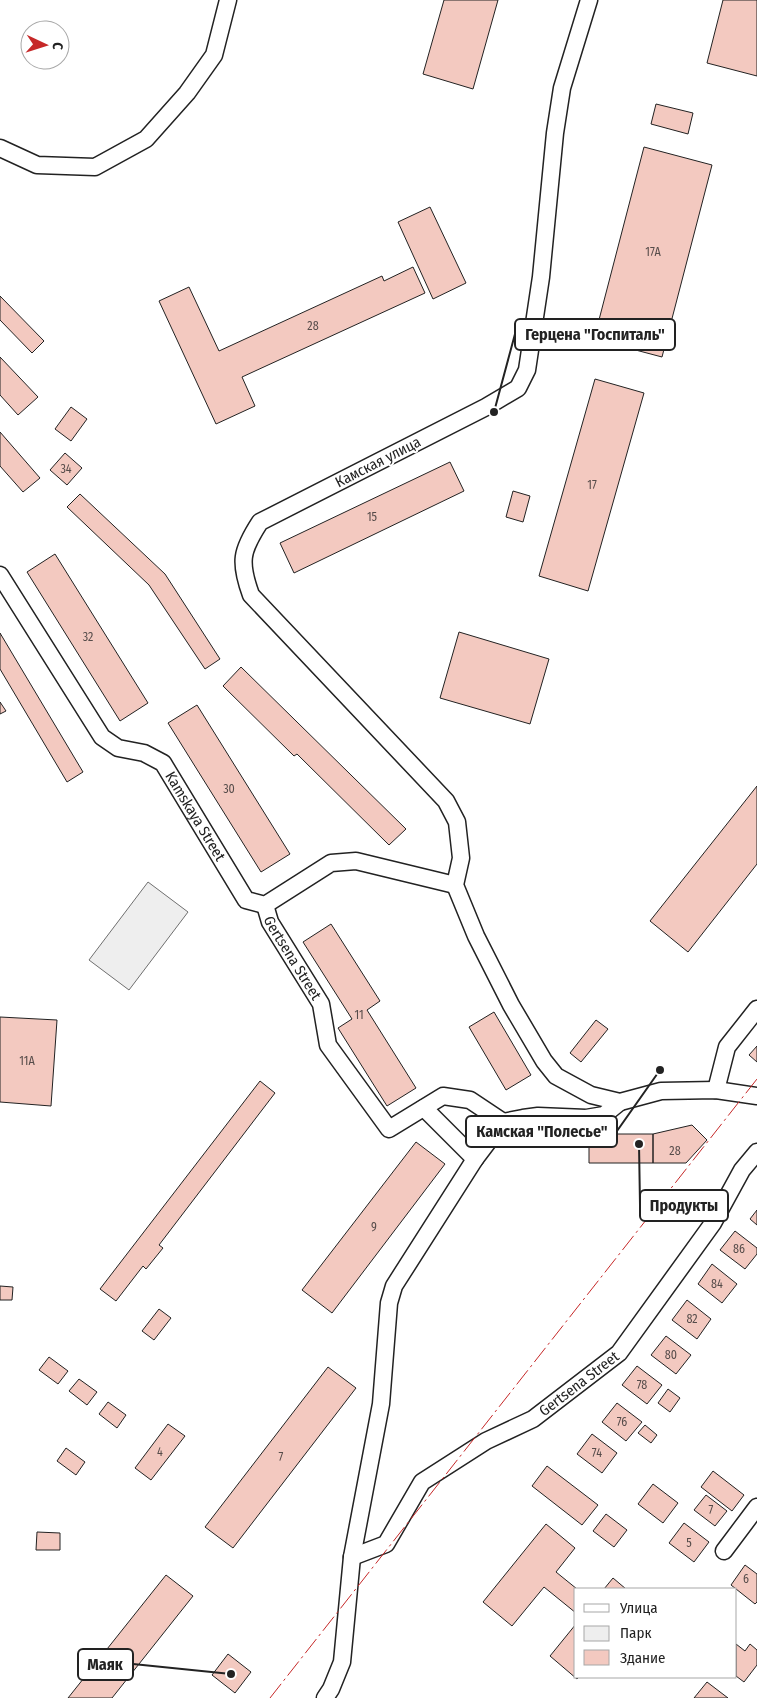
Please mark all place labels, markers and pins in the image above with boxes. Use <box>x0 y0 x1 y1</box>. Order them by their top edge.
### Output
callout: Герцена "Госпиталь" <box>515 319 675 350</box>
callout: Камская "Полесье" <box>466 1116 617 1147</box>
callout: Продукты <box>640 1190 728 1221</box>
callout: Маяк <box>78 1649 133 1680</box>

